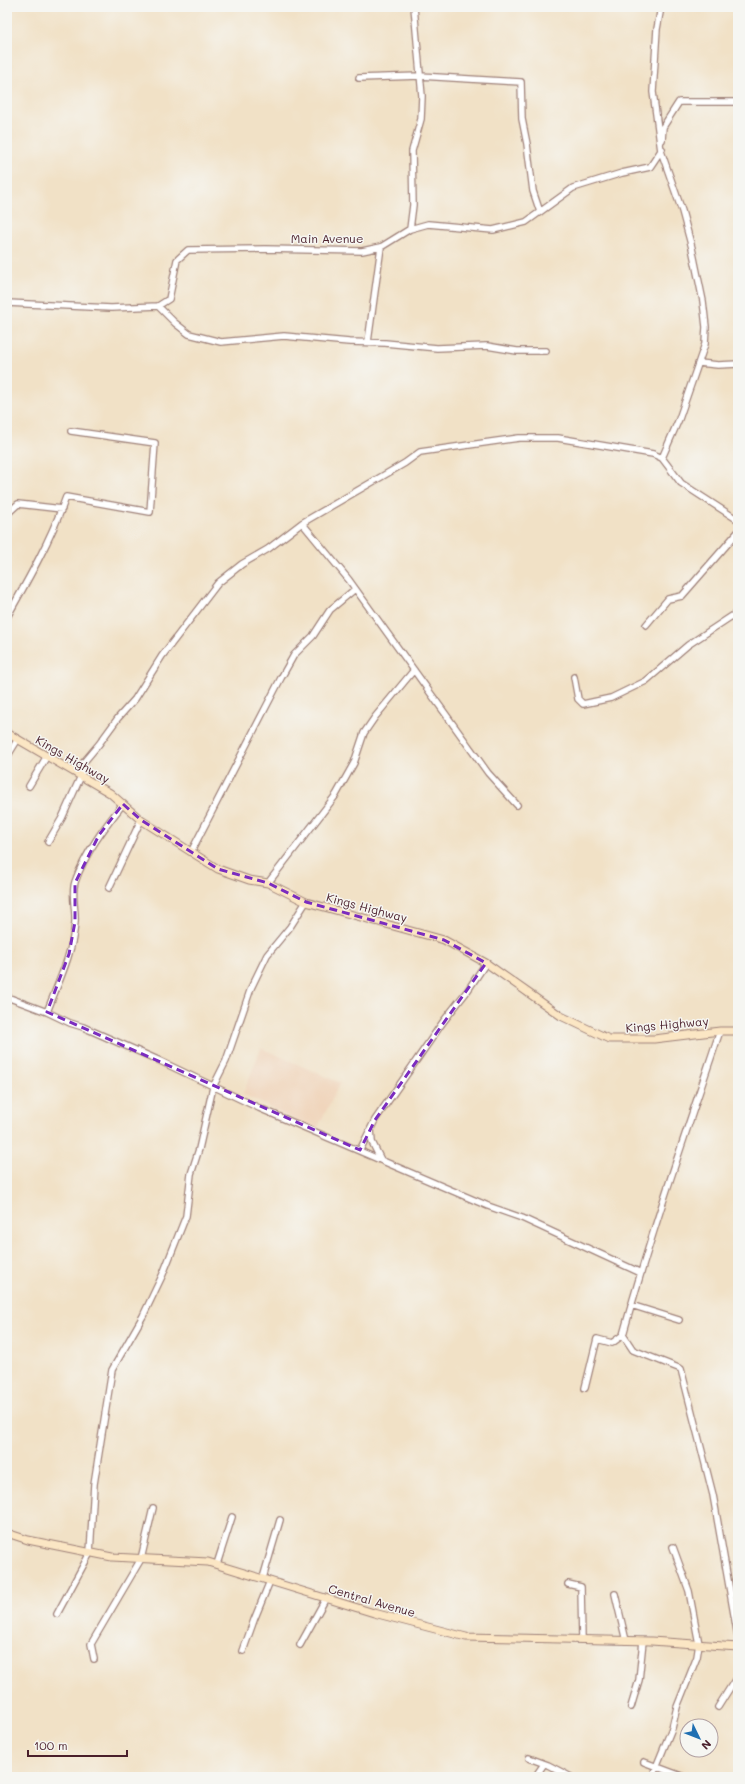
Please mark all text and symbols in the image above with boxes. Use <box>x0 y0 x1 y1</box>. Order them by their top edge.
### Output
street label: Main Avenue <box>291 230 363 246</box>
street label: Kings Highway <box>33 731 113 787</box>
street label: Kings Highway <box>325 888 409 926</box>
street label: Kings Highway <box>625 1012 709 1036</box>
street label: Central Avenue <box>327 1580 417 1620</box>
north arrow <box>679 1718 719 1758</box>
scale bar <box>28 1732 127 1758</box>
text: 100 m <box>34 1737 68 1753</box>
text: N <box>698 1737 715 1753</box>

